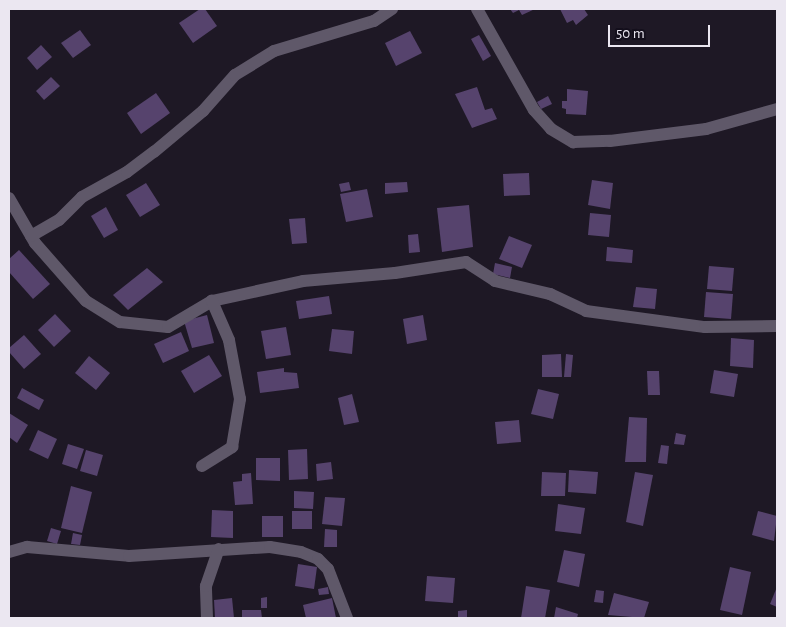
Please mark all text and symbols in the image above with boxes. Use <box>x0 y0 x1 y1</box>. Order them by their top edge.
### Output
scale bar <box>611 15 714 47</box>
text: 50 m <box>616 26 645 41</box>

